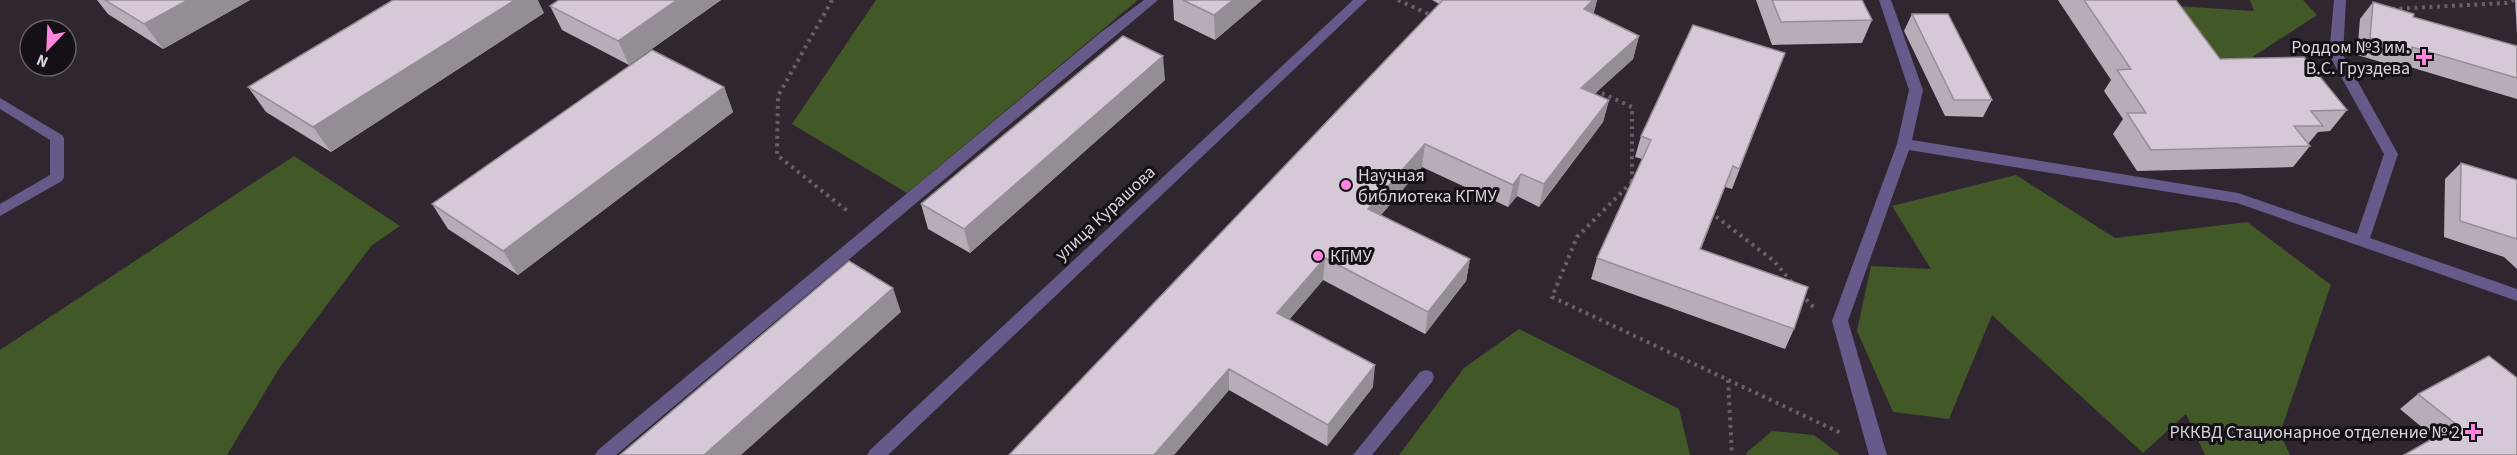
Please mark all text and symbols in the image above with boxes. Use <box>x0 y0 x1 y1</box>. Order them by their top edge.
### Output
north arrow <box>18 18 78 78</box>
place label: Роддом №3 им. В.С. Груздева <box>2291 35 2410 81</box>
marker: Роддом №3 им. В.С. Груздева <box>2415 48 2433 66</box>
text: N <box>33 49 52 73</box>
street label: улица Курашова <box>1049 160 1161 267</box>
place label: Научная библиотека КГМУ <box>1358 163 1498 209</box>
marker: Научная библиотека КГМУ <box>1339 178 1353 192</box>
place label: КГМУ <box>1330 244 1372 269</box>
marker: КГМУ <box>1311 249 1325 263</box>
place label: РККВД Стационарное отделение № 2 <box>2169 420 2460 445</box>
marker: РККВД Стационарное отделение № 2 <box>2464 423 2482 441</box>

